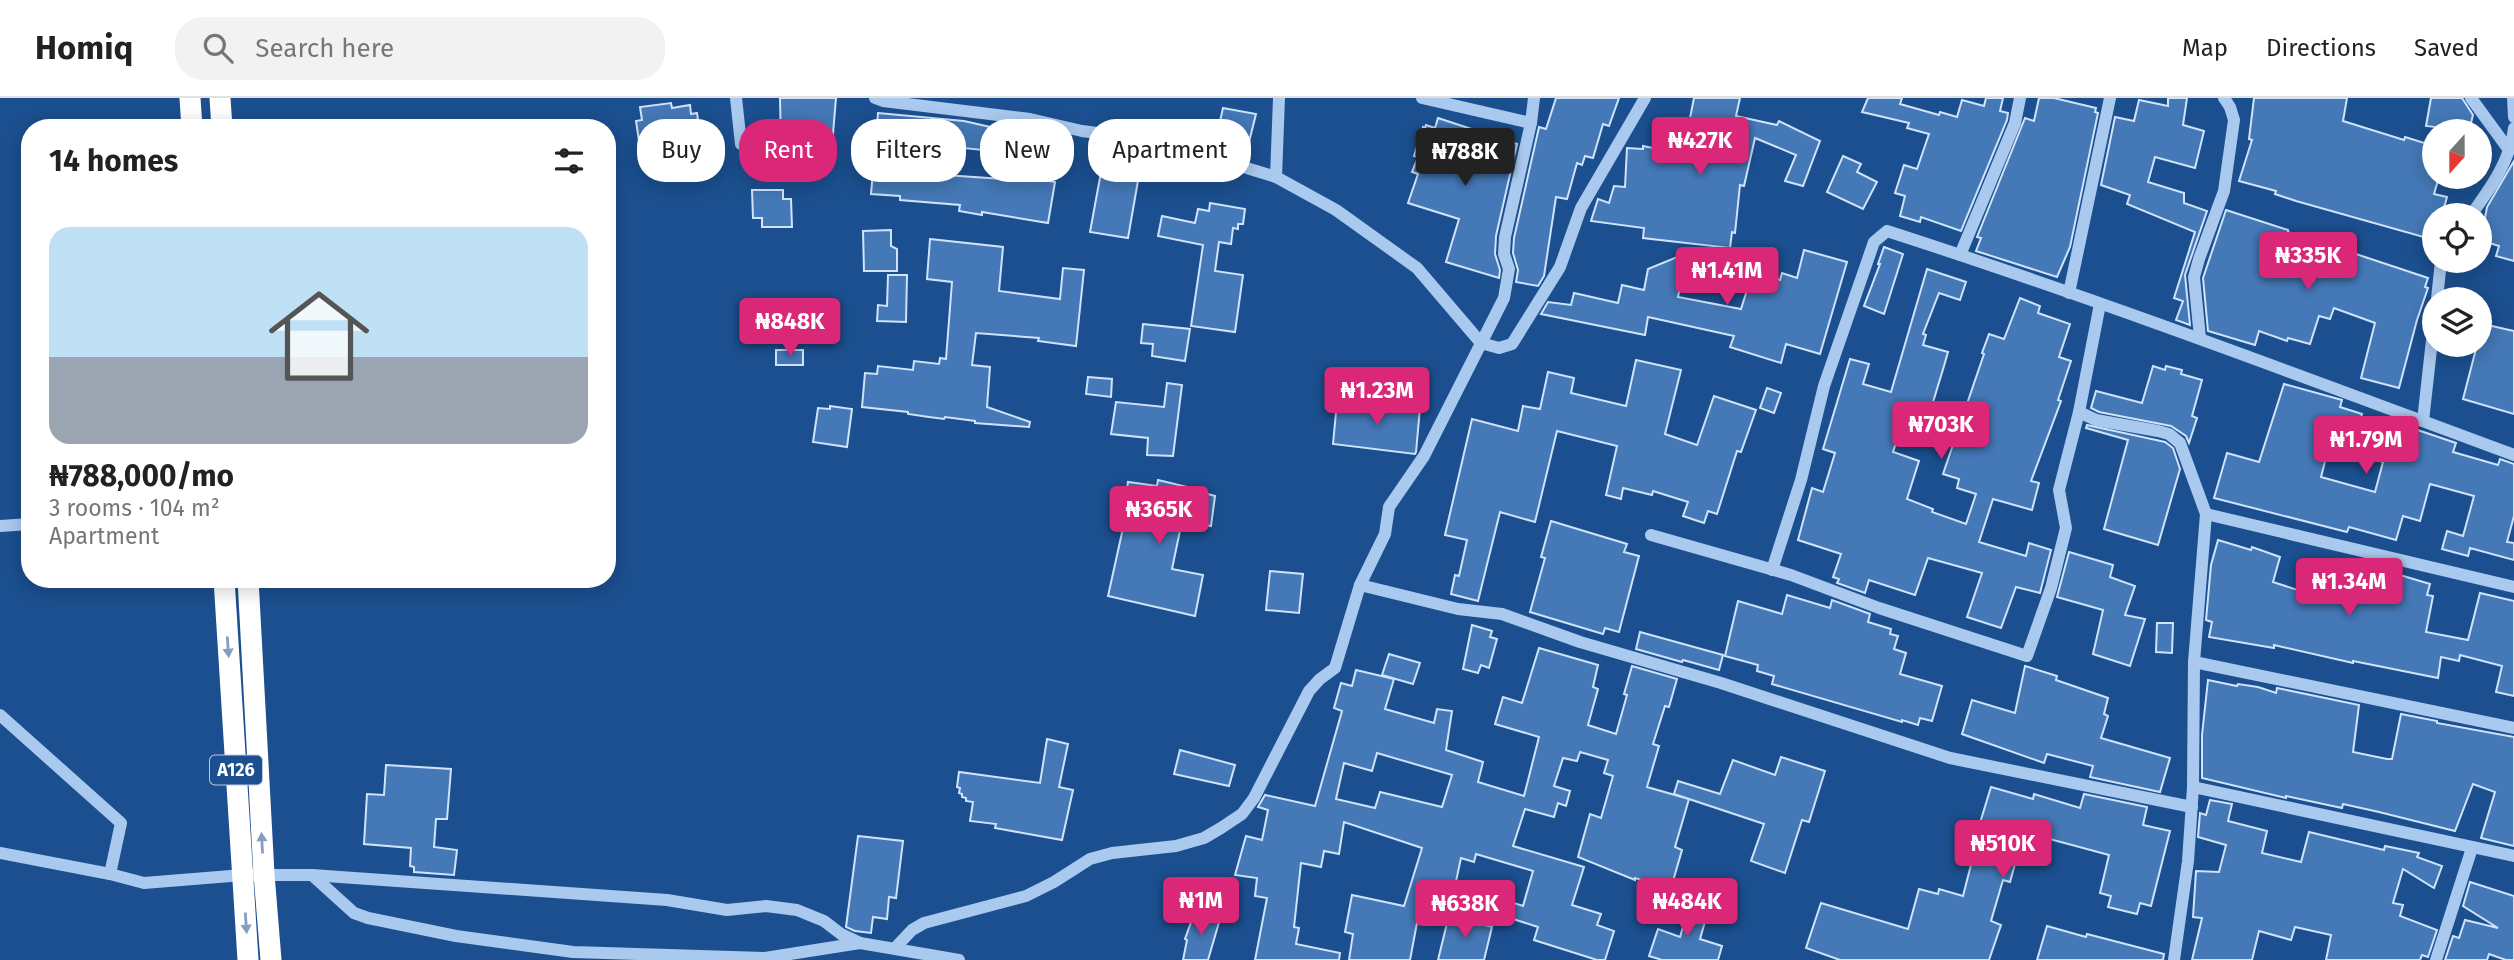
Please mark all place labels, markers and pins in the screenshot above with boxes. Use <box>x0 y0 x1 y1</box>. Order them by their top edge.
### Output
pin: ₦427K <box>1651 118 1749 177</box>
pin: ₦788K <box>1416 129 1514 188</box>
pin: ₦335K <box>2259 232 2357 292</box>
pin: ₦1.41M <box>1670 248 1784 307</box>
pin: ₦848K <box>741 299 839 358</box>
pin: ₦1.23M <box>1320 368 1434 427</box>
pin: ₦703K <box>1892 402 1990 461</box>
pin: ₦1.79M <box>2309 416 2423 476</box>
pin: ₦365K <box>1110 486 1208 546</box>
pin: ₦1.34M <box>2292 559 2406 618</box>
pin: ₦510K <box>1954 820 2052 880</box>
pin: ₦1M <box>1167 878 1235 937</box>
pin: ₦484K <box>1638 878 1736 938</box>
pin: ₦638K <box>1416 880 1514 940</box>

